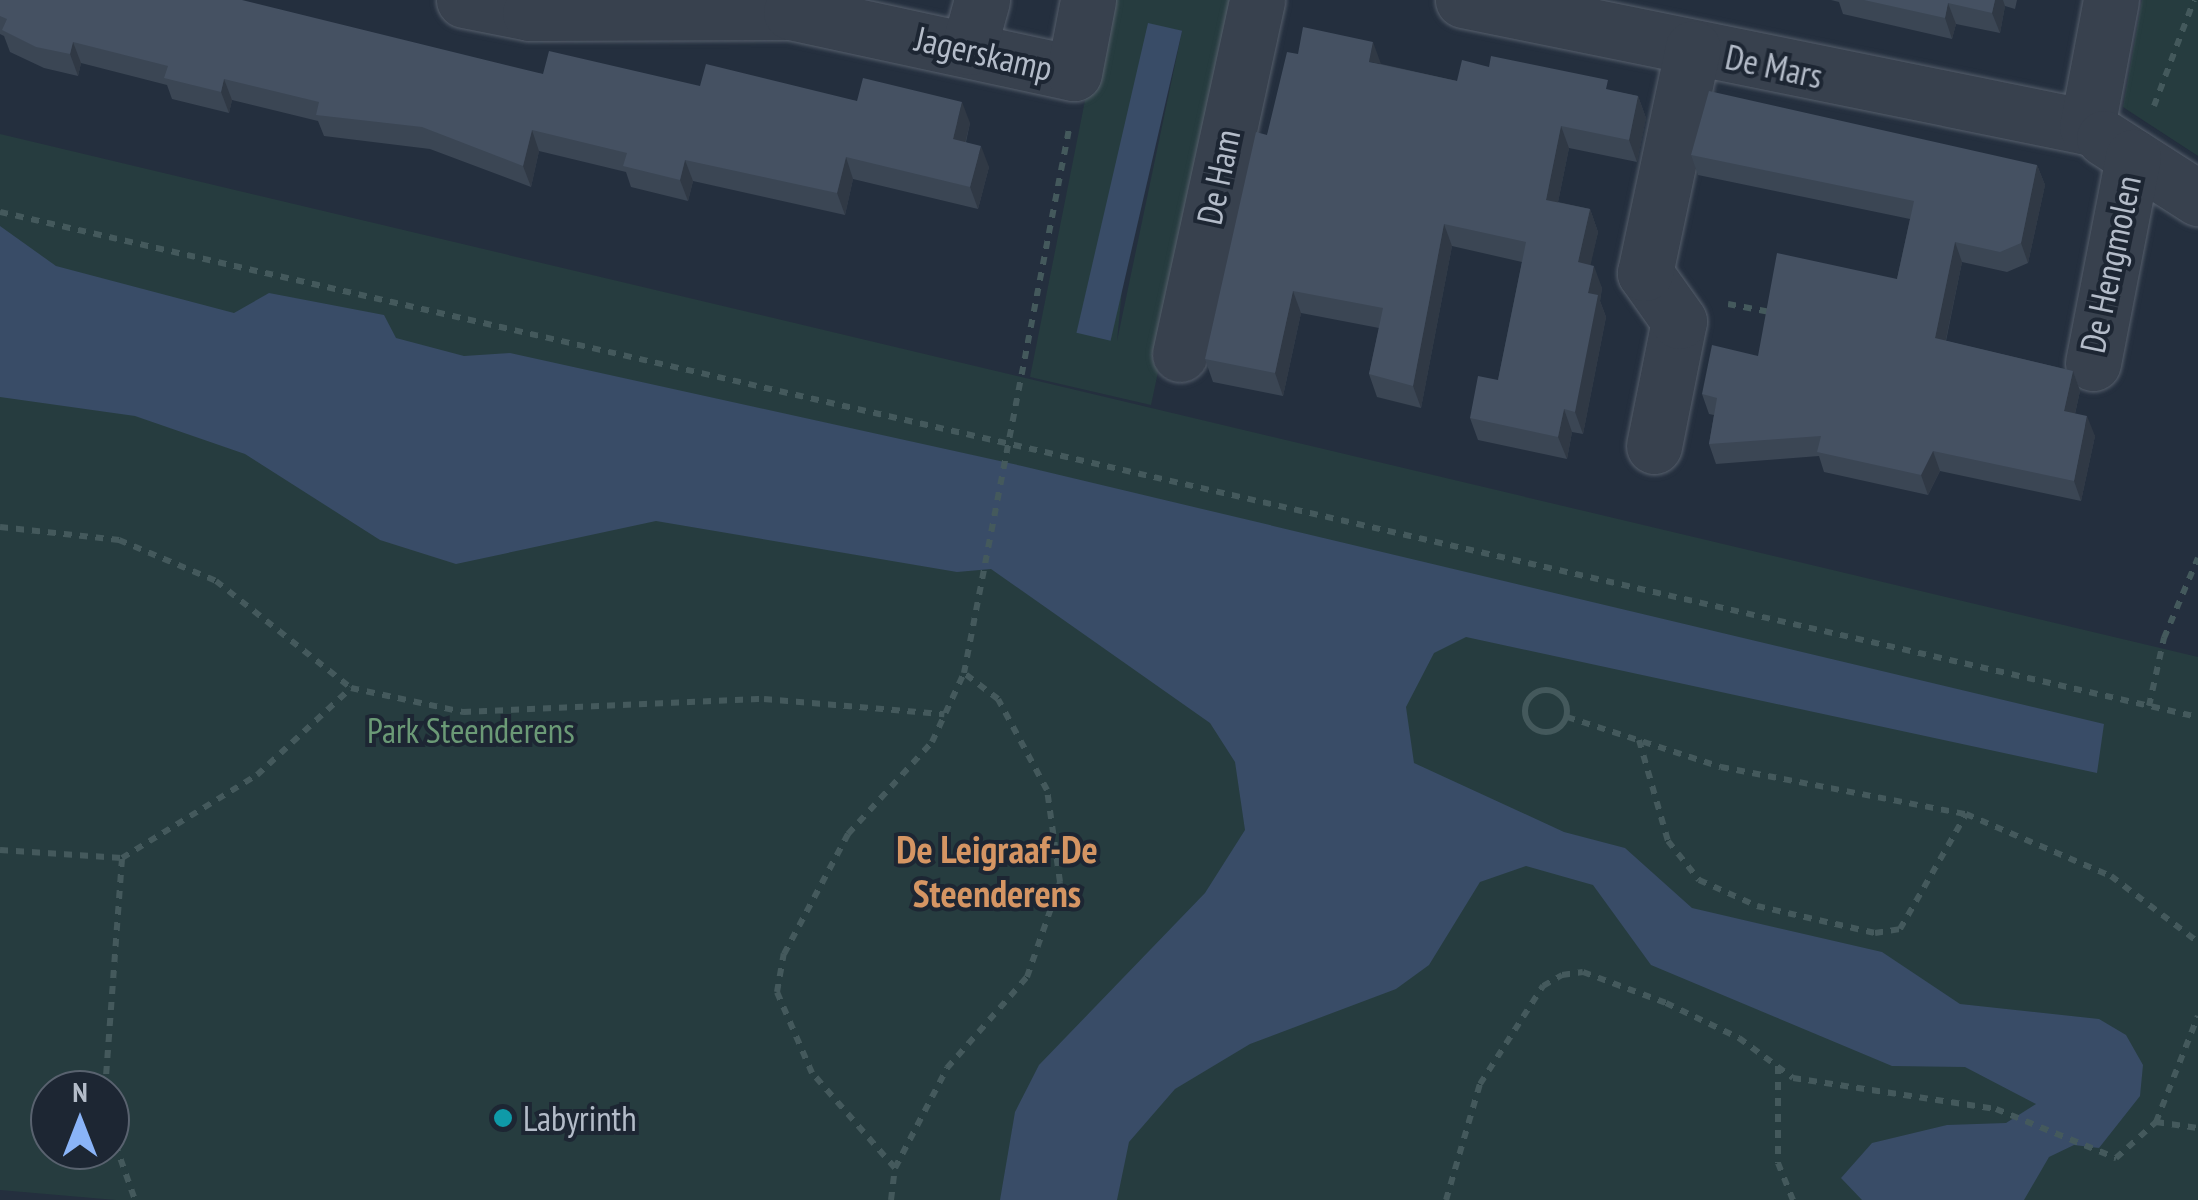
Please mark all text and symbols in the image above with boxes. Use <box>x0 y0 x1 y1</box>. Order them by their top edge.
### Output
street label: Jagerskamp <box>912 17 1056 89</box>
street label: De Mars <box>1722 35 1826 97</box>
street label: De Ham <box>1188 126 1248 228</box>
street label: De Hengmolen <box>2071 172 2149 356</box>
park label: Park Steenderens <box>367 709 575 751</box>
district label: De Leigraaf-De Steenderens <box>896 826 1098 916</box>
north arrow <box>30 1070 130 1170</box>
text: N <box>72 1073 88 1110</box>
place label: Labyrinth <box>523 1097 637 1139</box>
marker: Labyrinth <box>492 1107 514 1129</box>

